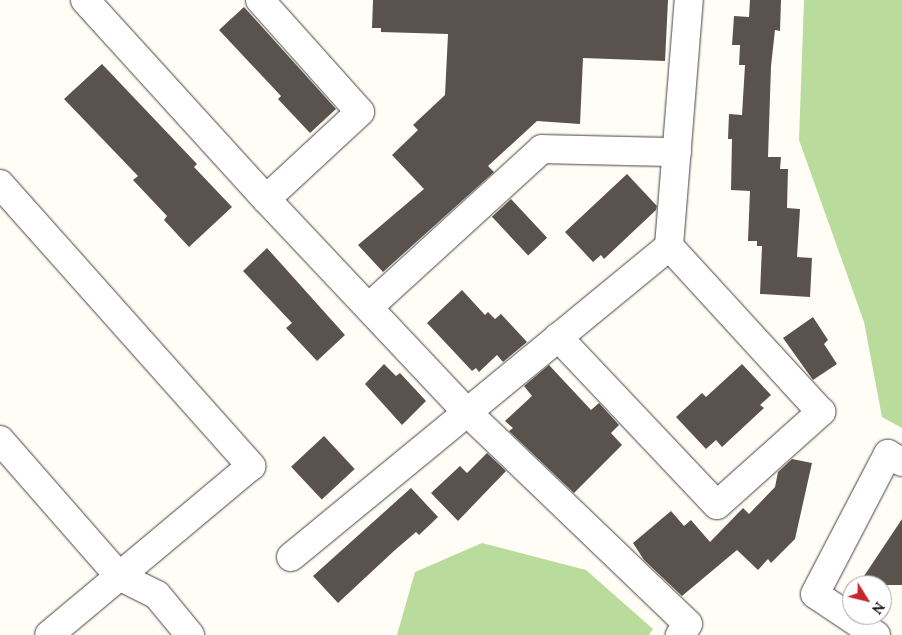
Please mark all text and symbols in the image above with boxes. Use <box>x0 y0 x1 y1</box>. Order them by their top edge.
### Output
north arrow <box>842 575 892 625</box>
text: N <box>868 599 889 618</box>

